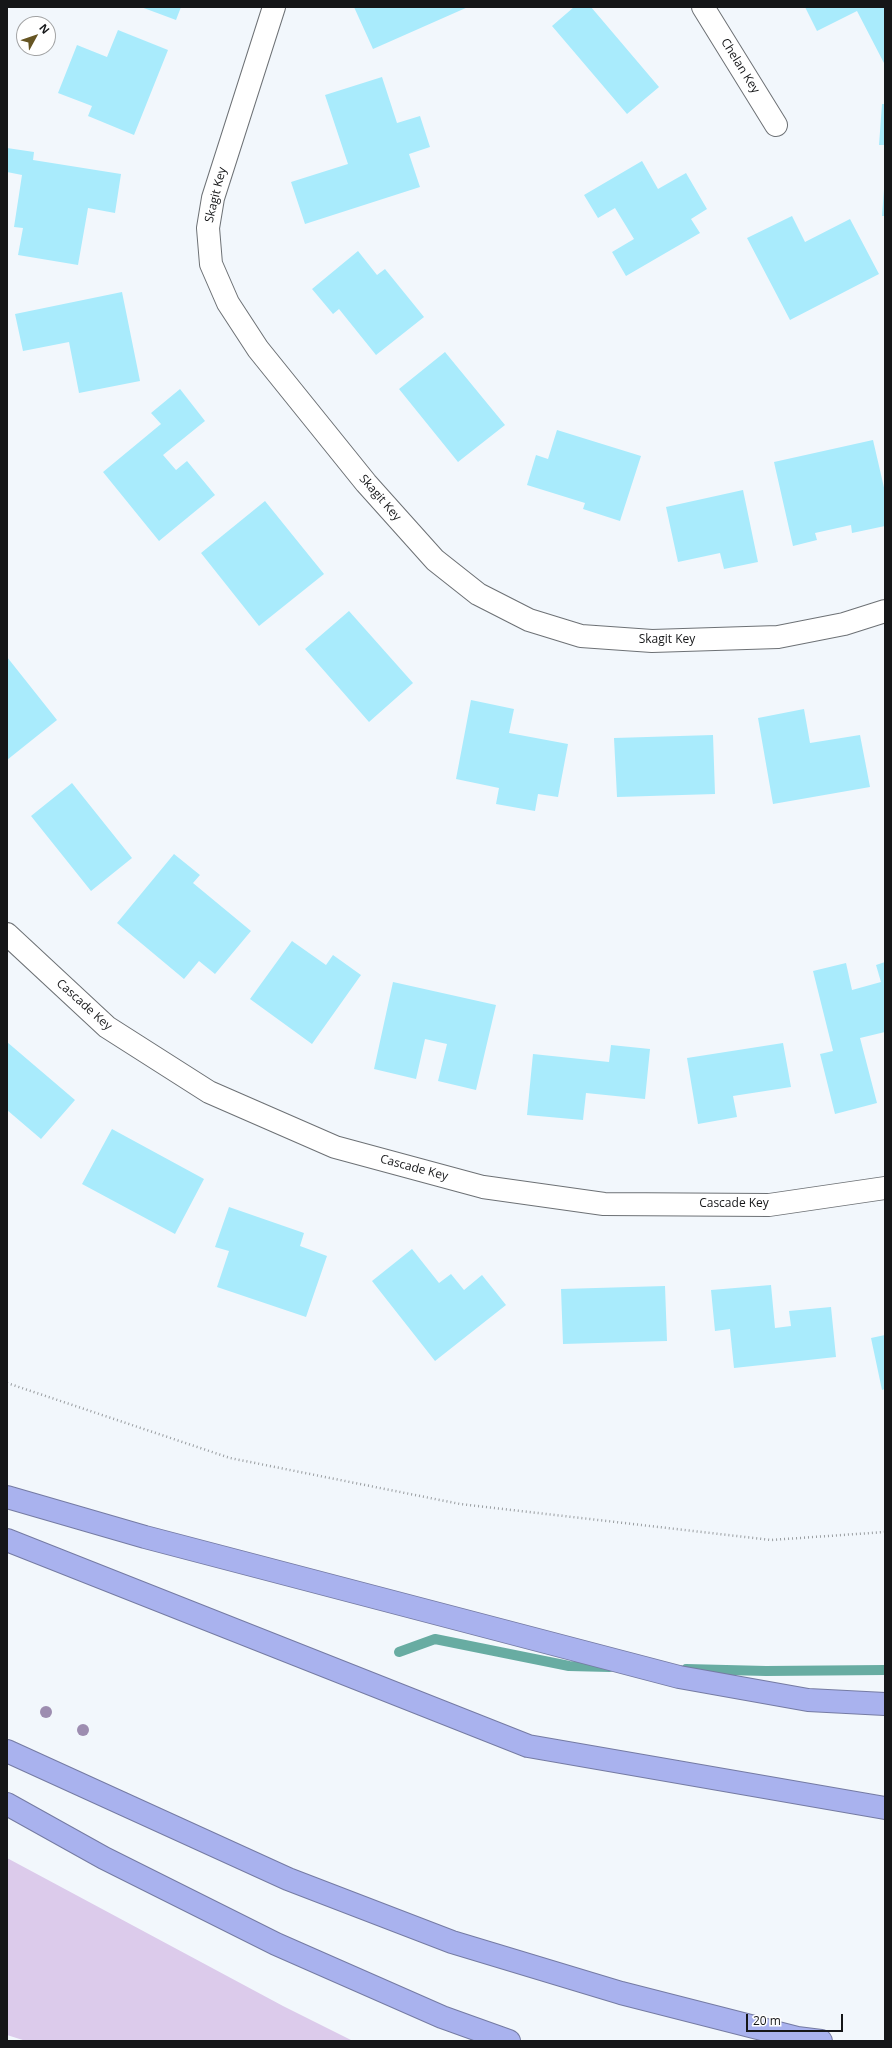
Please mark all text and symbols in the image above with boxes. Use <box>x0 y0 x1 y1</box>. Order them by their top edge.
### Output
north arrow <box>16 16 56 56</box>
text: N <box>36 20 53 37</box>
street label: Chelan Key <box>717 36 763 96</box>
street label: Skagit Key <box>202 166 230 224</box>
street label: Skagit Key <box>356 472 404 524</box>
street label: Skagit Key <box>639 633 695 647</box>
street label: Cascade Key <box>53 976 115 1034</box>
street label: Cascade Key <box>378 1152 450 1184</box>
street label: Cascade Key <box>699 1197 769 1211</box>
scale bar <box>748 2006 845 2032</box>
text: 20 m <box>753 2012 781 2029</box>

